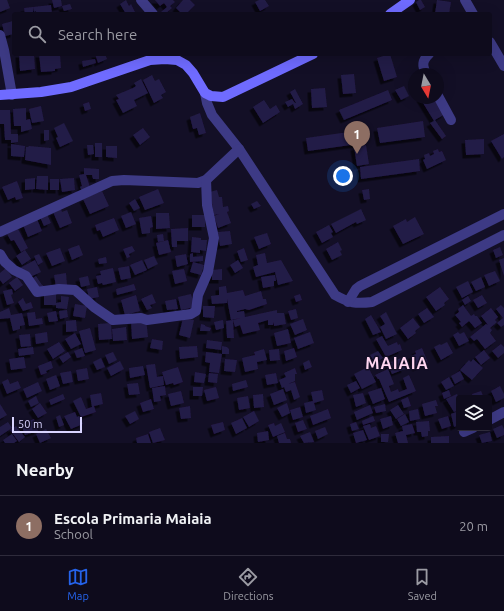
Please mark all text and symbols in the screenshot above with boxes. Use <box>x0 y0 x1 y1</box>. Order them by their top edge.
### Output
search box <box>12 12 492 56</box>
icon: search <box>26 23 48 45</box>
text: Search here <box>58 26 137 43</box>
north arrow <box>408 68 444 104</box>
pin: 1 <box>344 121 370 154</box>
your location <box>333 166 353 186</box>
district label: MAIAIA <box>365 354 429 372</box>
map controls <box>456 395 492 431</box>
button: layers <box>456 395 492 431</box>
scale bar <box>12 415 82 434</box>
text: 50 m <box>18 418 42 430</box>
text: Nearby <box>16 460 74 479</box>
text: Escola Primaria Maiaia <box>54 510 212 527</box>
text: 1 <box>25 519 33 533</box>
text: 20 m <box>459 519 488 533</box>
text: School <box>54 527 93 541</box>
tab: Map <box>67 566 89 602</box>
tab: Directions <box>223 566 273 602</box>
tab: Saved <box>408 566 437 602</box>

